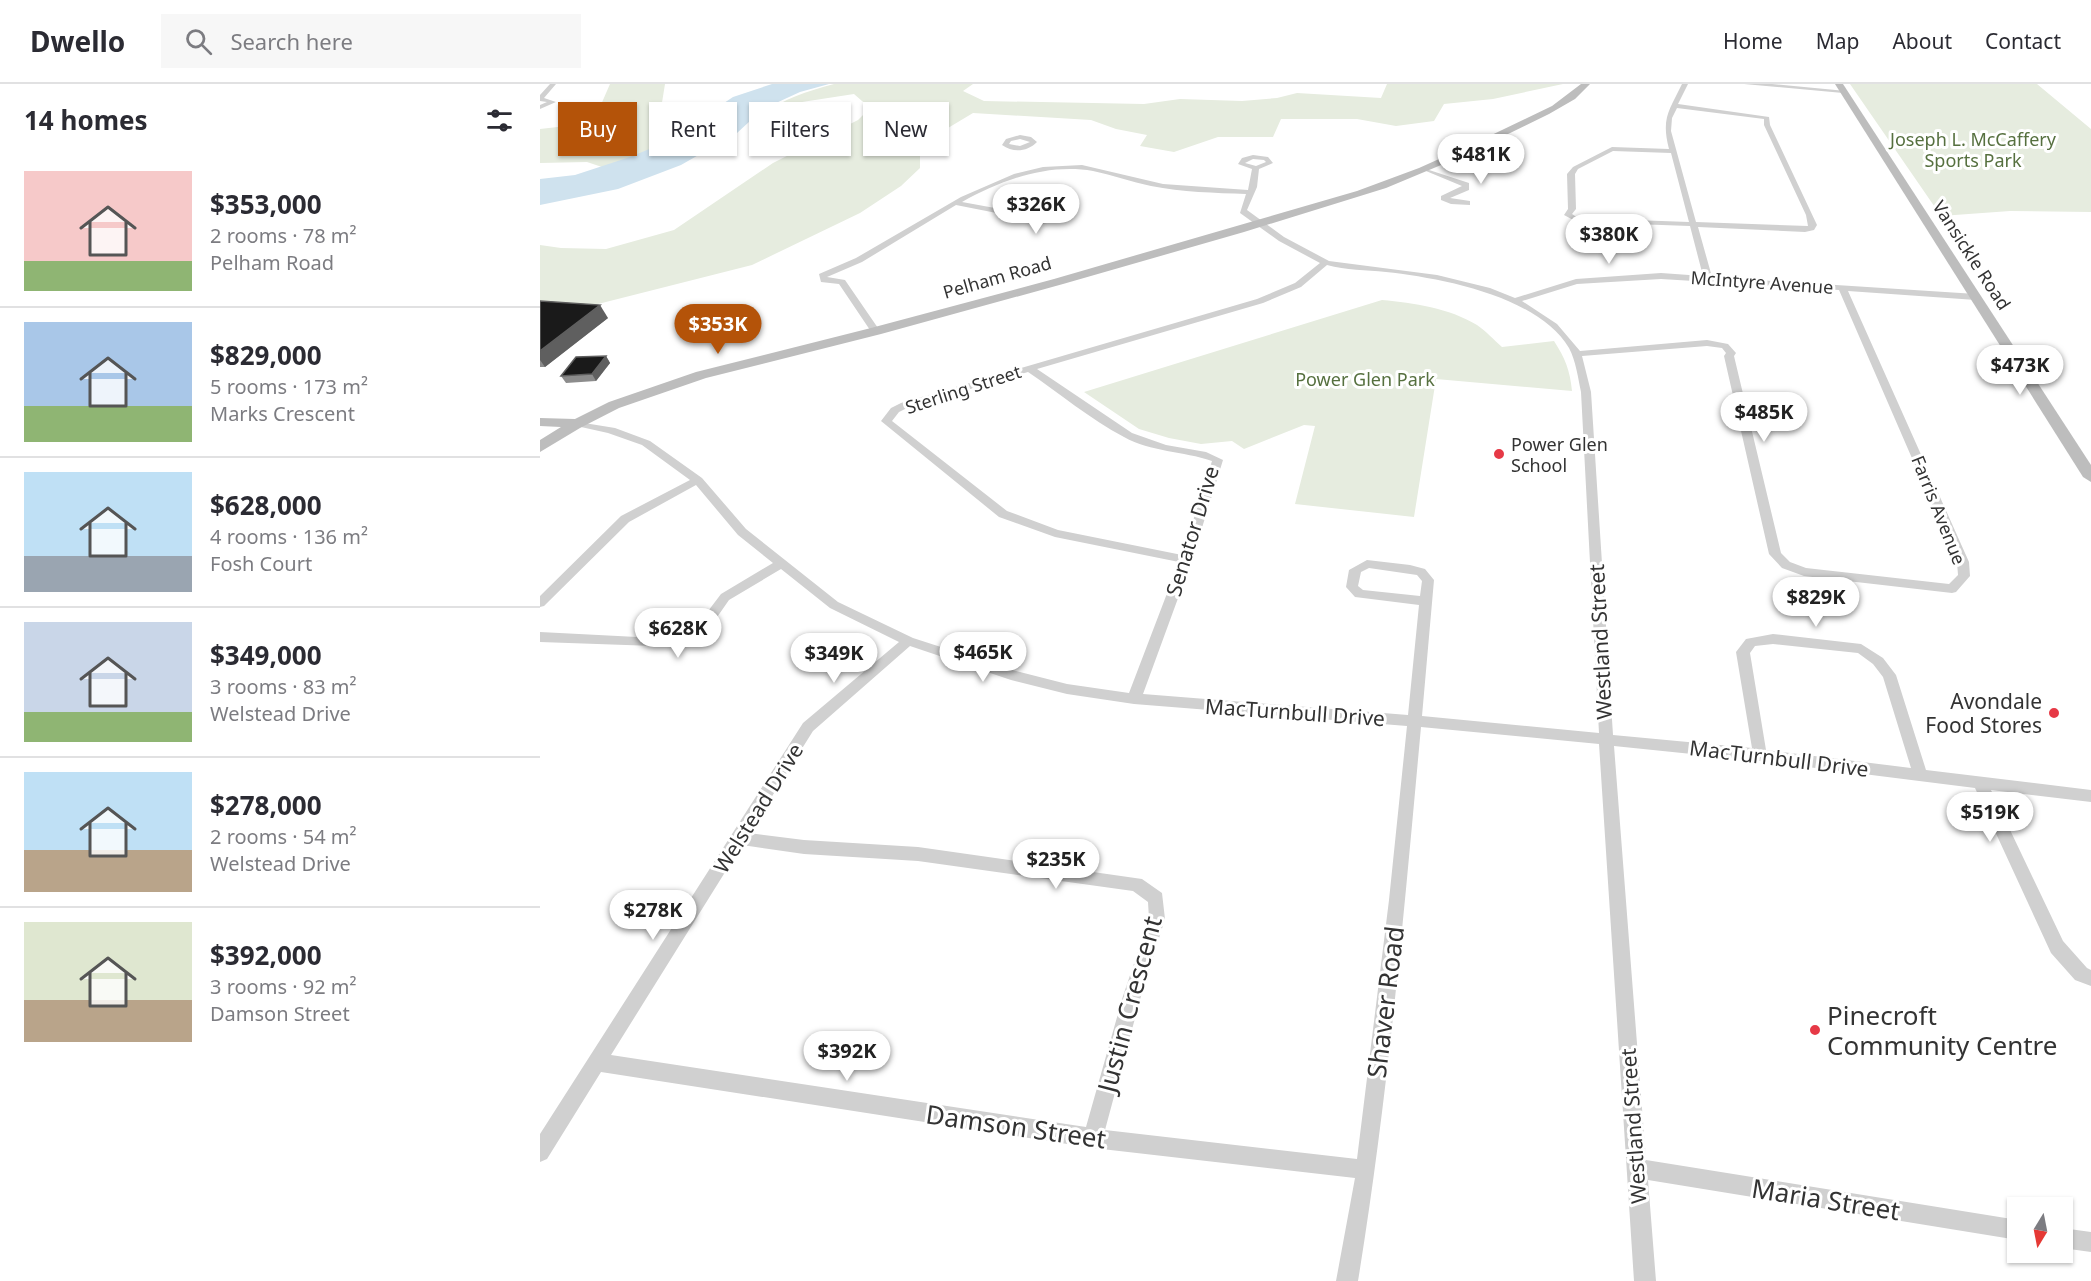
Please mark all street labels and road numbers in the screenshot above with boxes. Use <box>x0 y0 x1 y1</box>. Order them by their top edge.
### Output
street label: Vansickle Road <box>1928 196 2016 314</box>
street label: Pelham Road <box>940 250 1054 304</box>
street label: McIntyre Avenue <box>1690 265 1834 299</box>
street label: Sterling Street <box>902 359 1024 419</box>
street label: Farris Avenue <box>1906 452 1972 568</box>
street label: Senator Drive <box>1159 463 1225 599</box>
street label: Westland Street <box>1582 563 1618 721</box>
street label: MacTurnbull Drive <box>1204 692 1386 732</box>
street label: MacTurnbull Drive <box>1688 733 1870 783</box>
street label: Welstead Drive <box>707 738 809 878</box>
street label: Justin Crescent <box>1087 912 1170 1099</box>
street label: Shaver Road <box>1358 924 1412 1080</box>
street label: Westland Street <box>1614 1047 1652 1205</box>
street label: Damson Street <box>924 1096 1108 1156</box>
street label: Maria Street <box>1749 1170 1903 1228</box>

